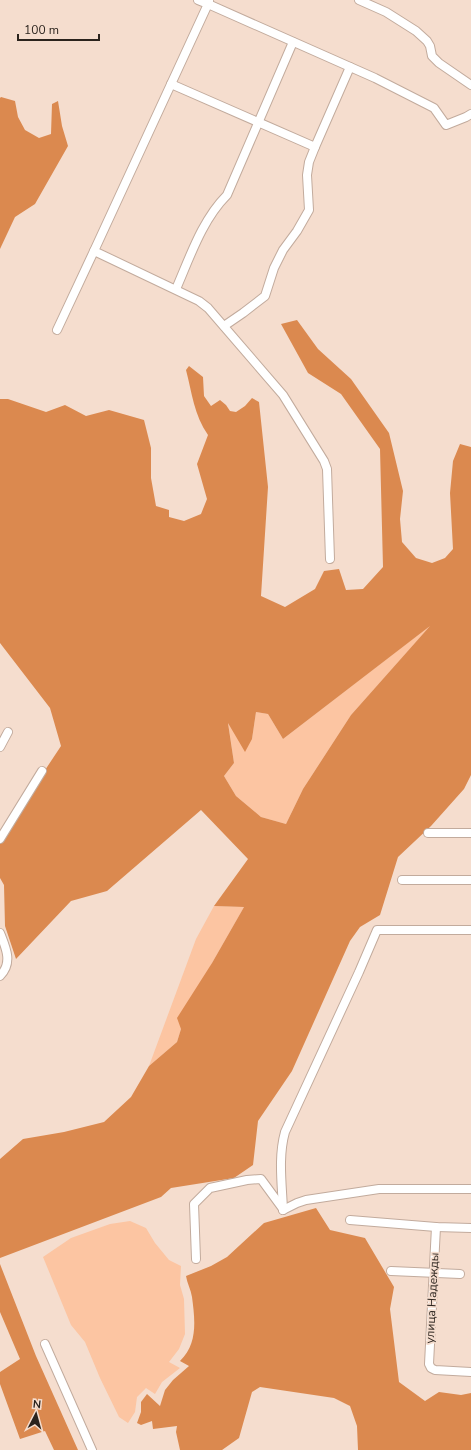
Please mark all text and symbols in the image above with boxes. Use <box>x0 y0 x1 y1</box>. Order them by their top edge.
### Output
scale bar <box>18 16 99 42</box>
text: 100 m <box>24 22 59 38</box>
street label: улица Надежды <box>422 1252 442 1344</box>
north arrow <box>16 1394 56 1434</box>
text: N <box>32 1397 42 1412</box>

